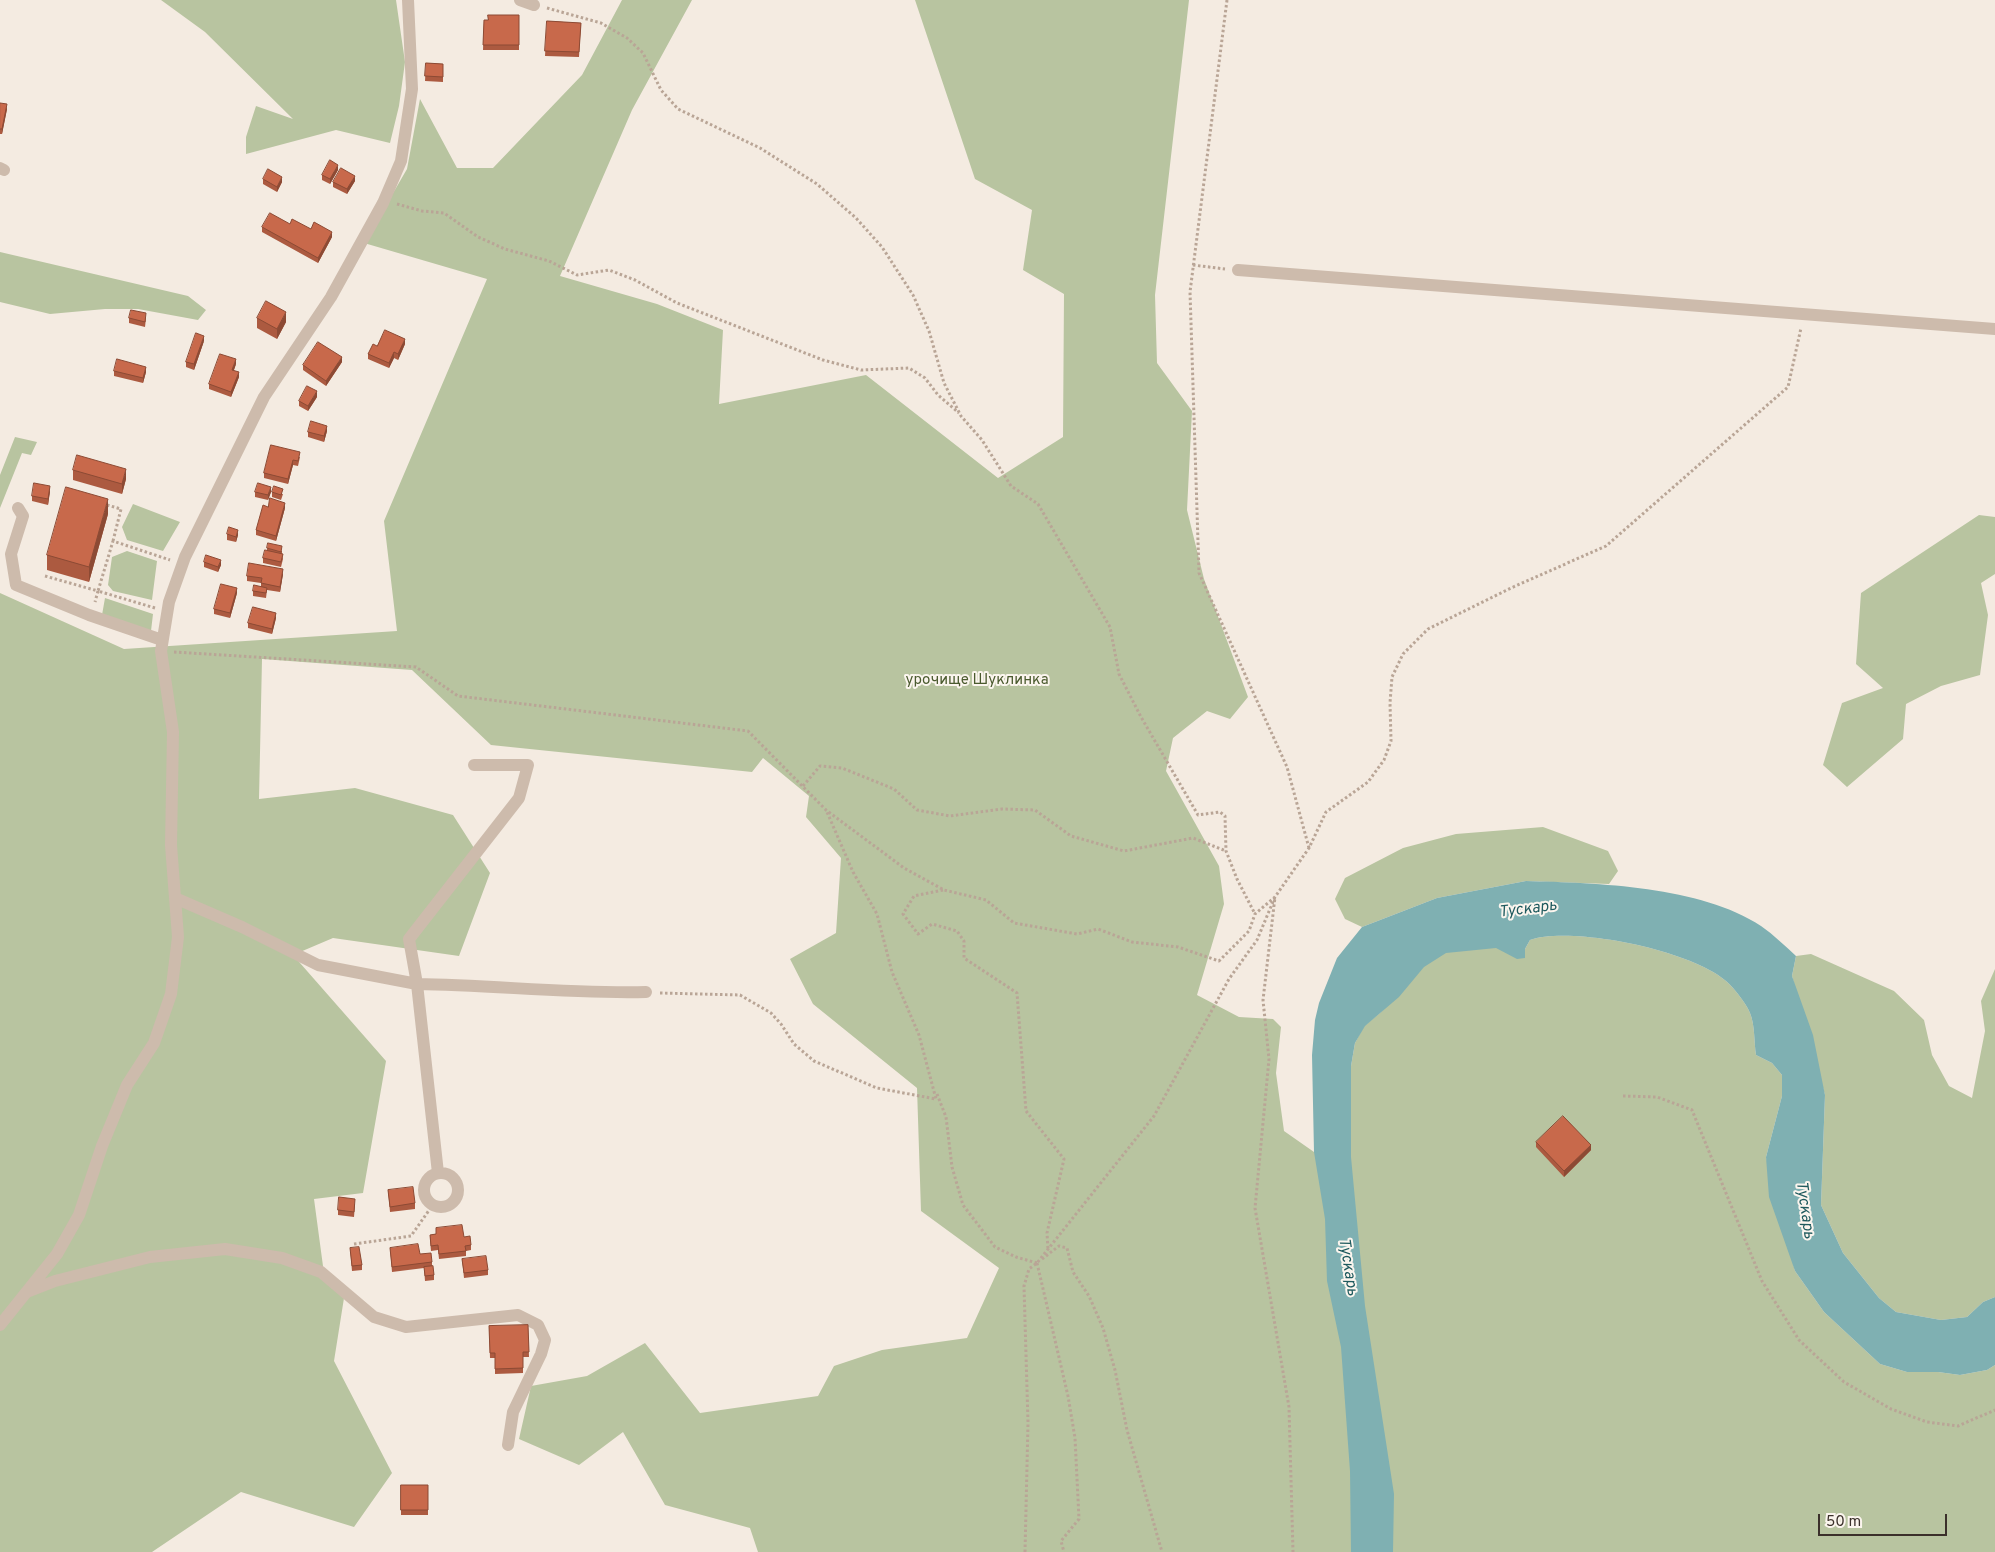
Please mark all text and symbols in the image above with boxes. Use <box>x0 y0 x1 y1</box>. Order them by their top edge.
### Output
park label: урочище Шуклинка <box>905 672 1049 690</box>
water label: Тускарь <box>1498 897 1558 923</box>
water label: Тускарь <box>1790 1180 1818 1240</box>
water label: Тускарь <box>1333 1237 1361 1297</box>
scale bar <box>1820 1504 1949 1536</box>
text: 50 m <box>1826 1513 1861 1532</box>

